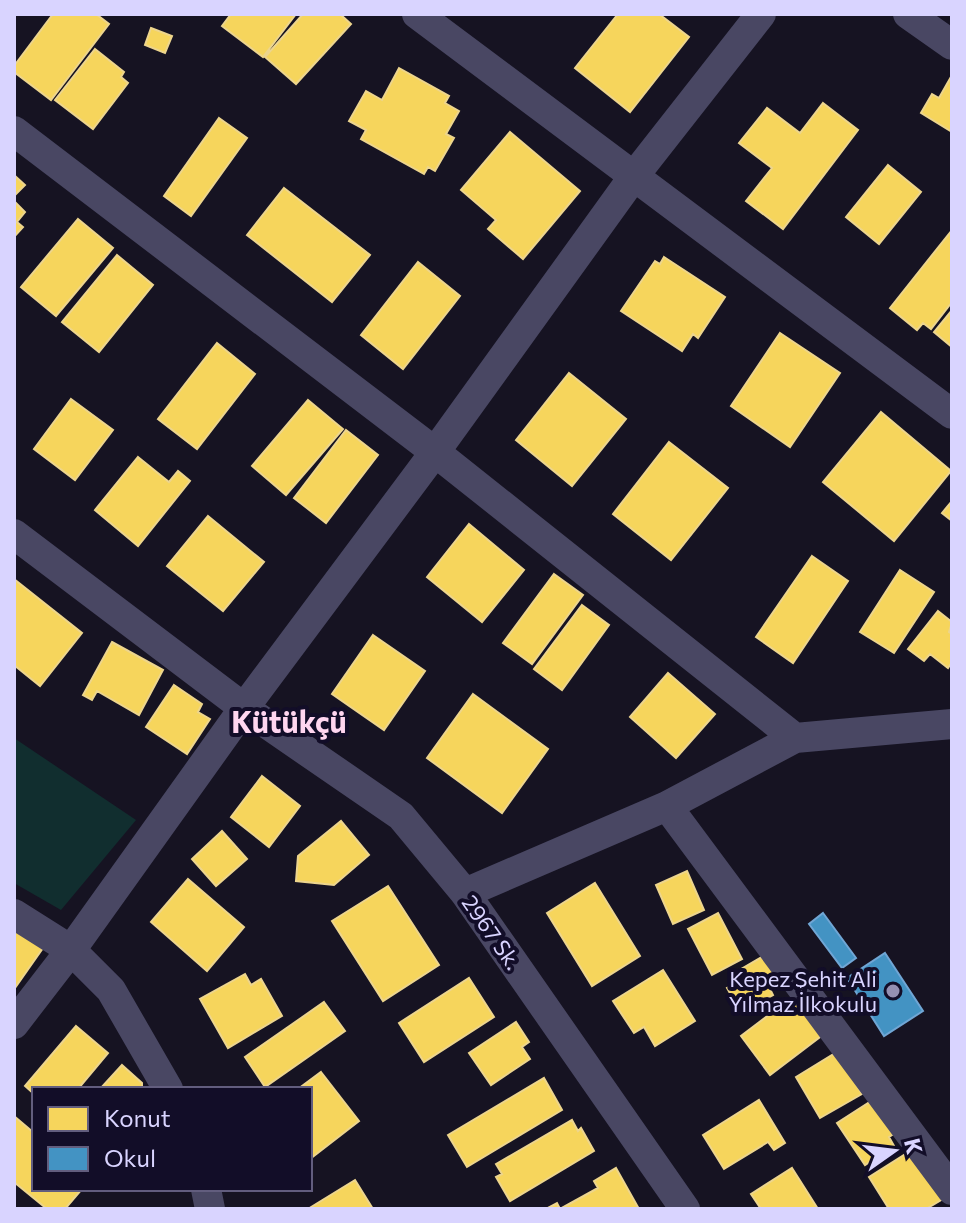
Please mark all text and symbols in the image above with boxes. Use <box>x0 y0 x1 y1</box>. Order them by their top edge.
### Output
district label: Kütükçü <box>231 702 347 740</box>
street label: 2967 Sk. <box>457 890 527 974</box>
place label: Kepez Şehit Ali Yılmaz İlkokulu <box>729 965 877 1017</box>
marker: Kepez Şehit Ali Yılmaz İlkokulu <box>884 982 902 1000</box>
legend <box>32 1087 312 1191</box>
text: Konut <box>104 1103 171 1132</box>
north arrow <box>854 1111 934 1191</box>
text: K <box>899 1135 929 1157</box>
text: Okul <box>104 1143 156 1172</box>

